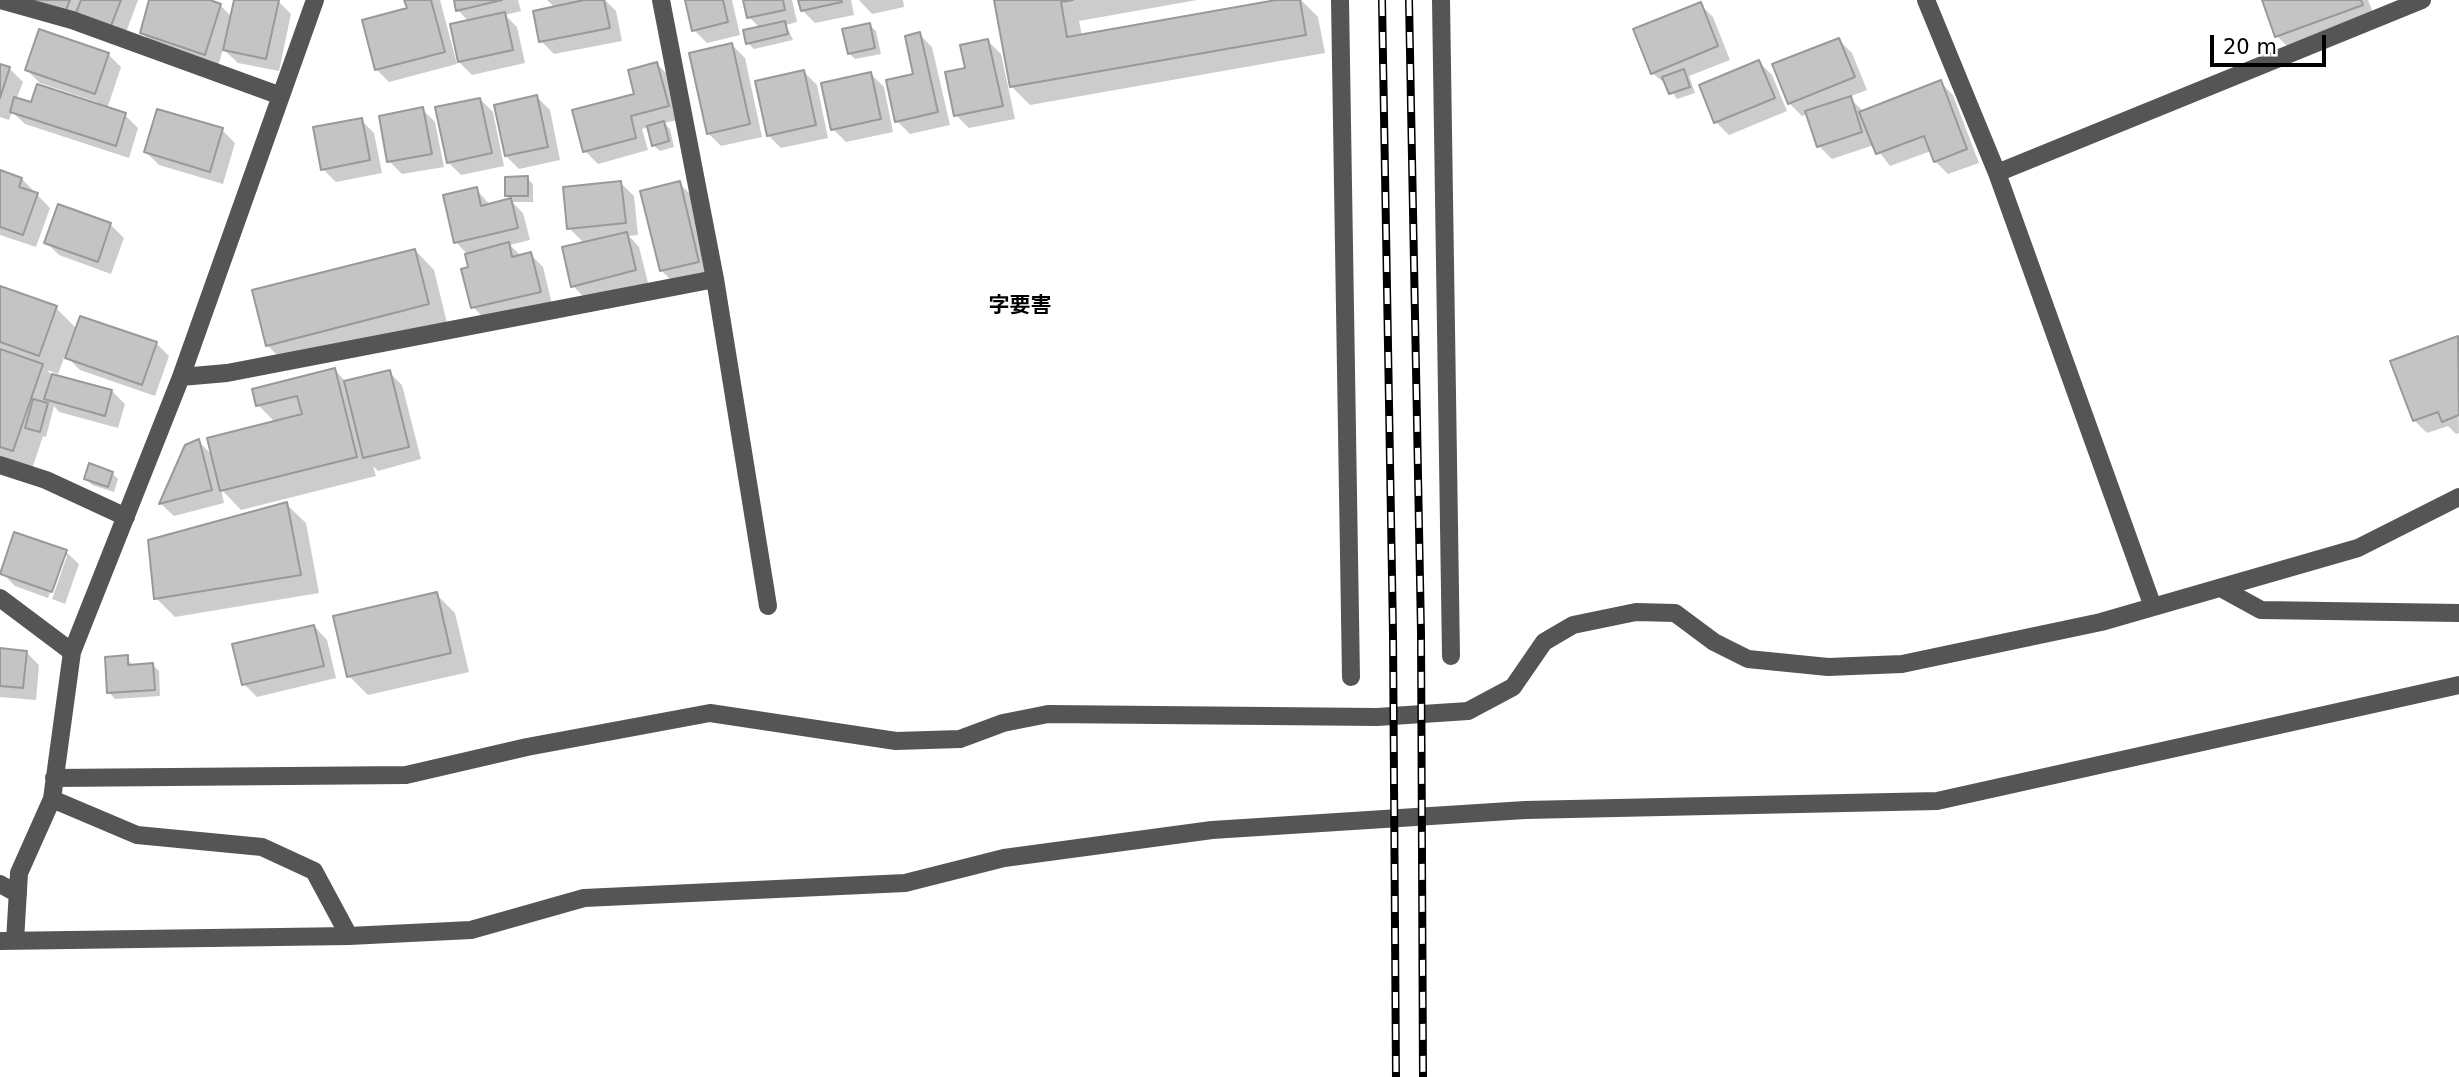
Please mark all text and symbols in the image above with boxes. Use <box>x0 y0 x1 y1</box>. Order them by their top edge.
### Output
scale bar <box>2214 21 2330 65</box>
text: 20 m <box>2223 35 2277 59</box>
district label: 字要害 <box>989 294 1051 320</box>

